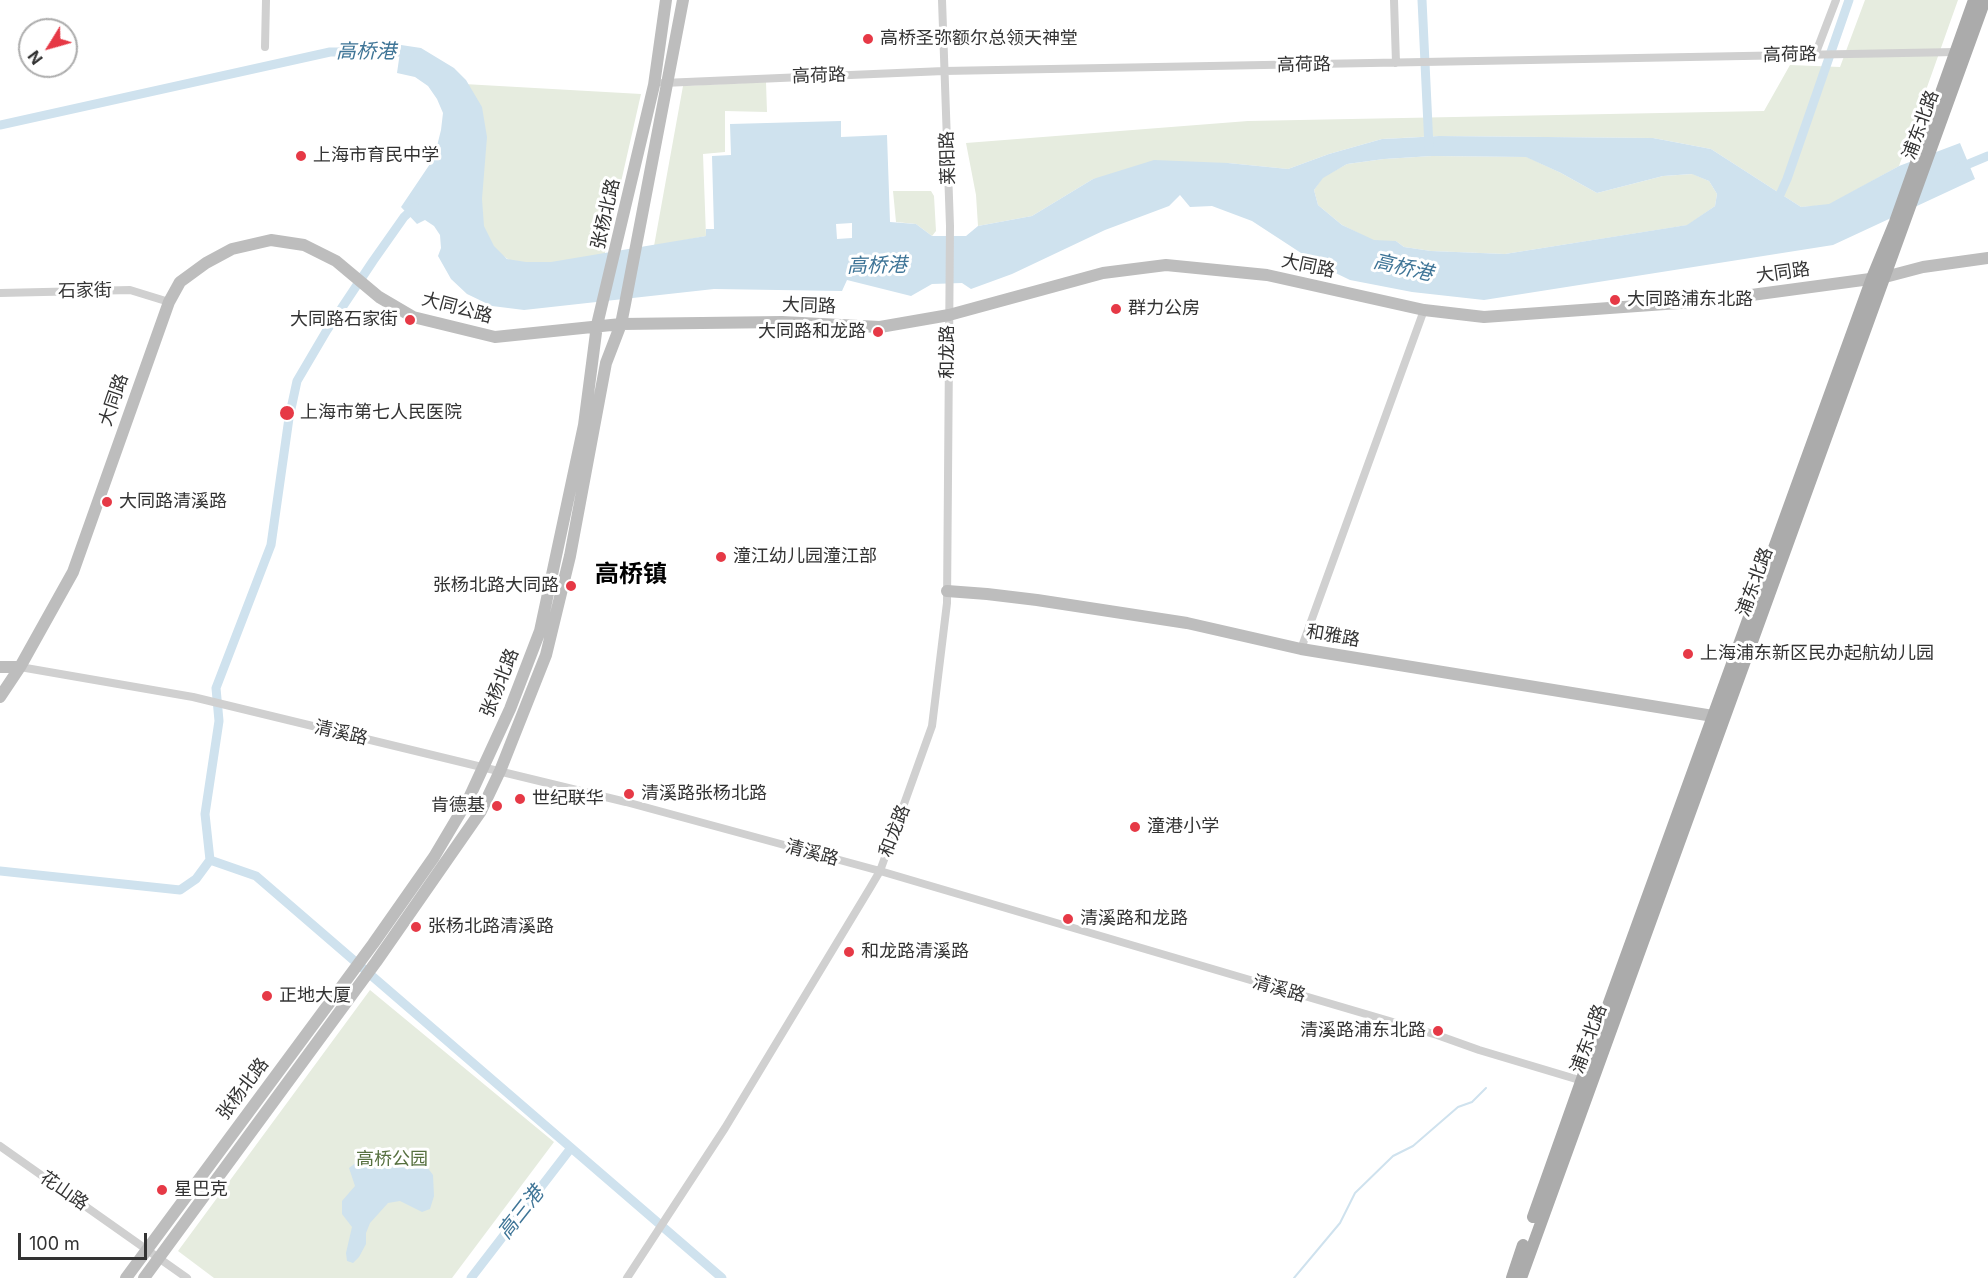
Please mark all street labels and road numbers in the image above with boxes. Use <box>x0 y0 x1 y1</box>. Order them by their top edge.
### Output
street label: 高荷路 <box>1763 44 1817 66</box>
street label: 高荷路 <box>1277 54 1331 76</box>
street label: 高荷路 <box>792 64 846 88</box>
street label: 浦东北路 <box>1899 87 1943 163</box>
street label: 莱阳路 <box>936 131 960 185</box>
street label: 张杨北路 <box>587 176 625 252</box>
street label: 大同路 <box>1279 250 1337 282</box>
street label: 大同路 <box>1755 259 1811 287</box>
street label: 石家街 <box>58 280 112 302</box>
street label: 大同公路 <box>419 288 495 328</box>
street label: 大同路 <box>782 294 836 318</box>
street label: 和龙路 <box>937 325 959 379</box>
street label: 大同路 <box>95 371 133 429</box>
street label: 浦东北路 <box>1733 544 1777 620</box>
street label: 和雅路 <box>1305 621 1361 651</box>
street label: 张杨北路 <box>477 646 523 720</box>
street label: 清溪路 <box>312 716 370 750</box>
street label: 和龙路 <box>875 802 915 860</box>
street label: 清溪路 <box>783 836 841 870</box>
street label: 清溪路 <box>1250 971 1308 1007</box>
street label: 浦东北路 <box>1567 1001 1611 1077</box>
street label: 张杨北路 <box>213 1054 273 1124</box>
street label: 花山路 <box>36 1167 92 1215</box>

